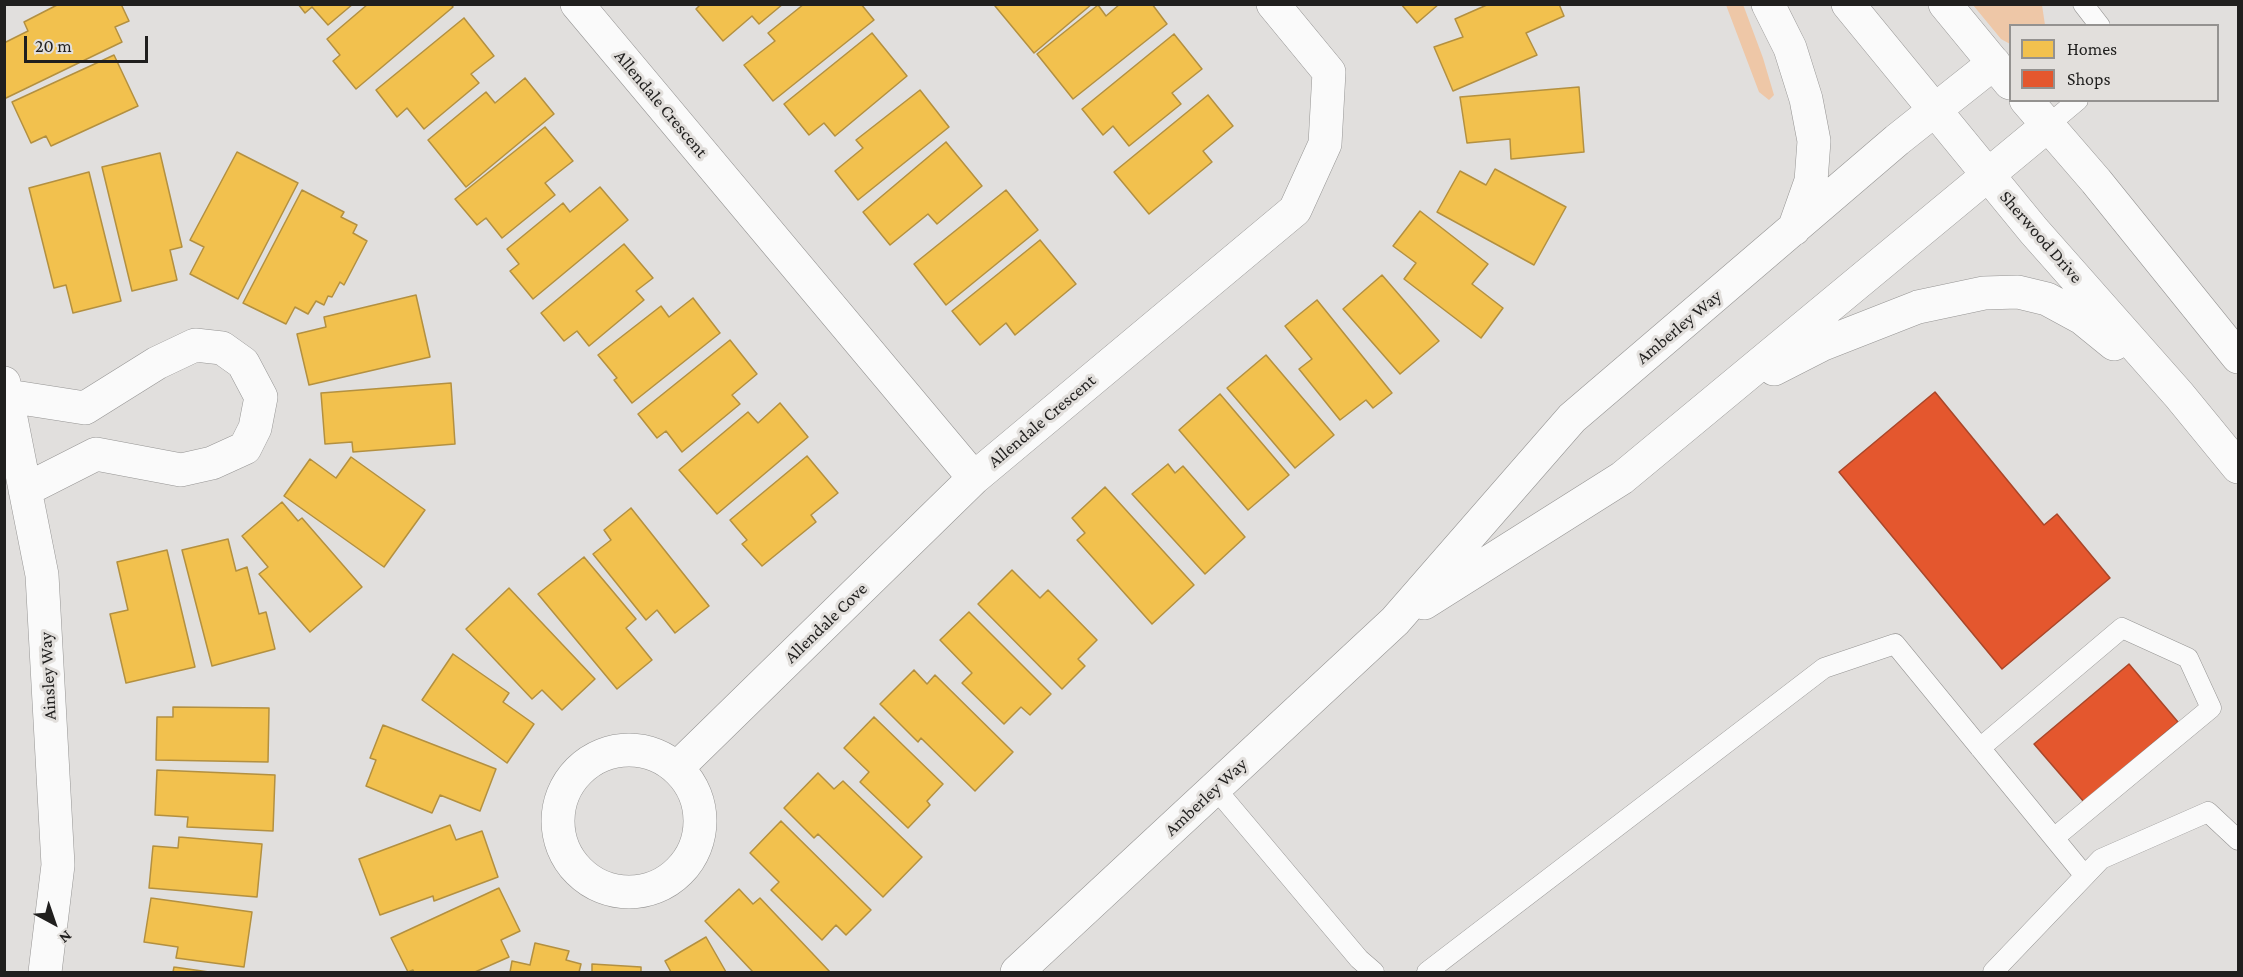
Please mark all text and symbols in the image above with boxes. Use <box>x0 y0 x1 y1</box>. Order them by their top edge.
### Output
scale bar <box>27 24 152 62</box>
legend <box>2009 24 2219 102</box>
text: 20 m <box>35 36 72 56</box>
text: Homes <box>2067 39 2117 59</box>
street label: Allendale Crescent <box>610 46 712 162</box>
text: Shops <box>2067 69 2111 89</box>
street label: Sherwood Drive <box>1995 186 2087 288</box>
street label: Amberley Way <box>1632 285 1726 369</box>
street label: Allendale Crescent <box>984 370 1100 472</box>
street label: Allendale Cove <box>780 578 872 668</box>
street label: Ainsley Way <box>35 631 61 721</box>
street label: Amberley Way <box>1160 753 1252 841</box>
north arrow <box>24 893 84 953</box>
text: N <box>56 927 76 947</box>

